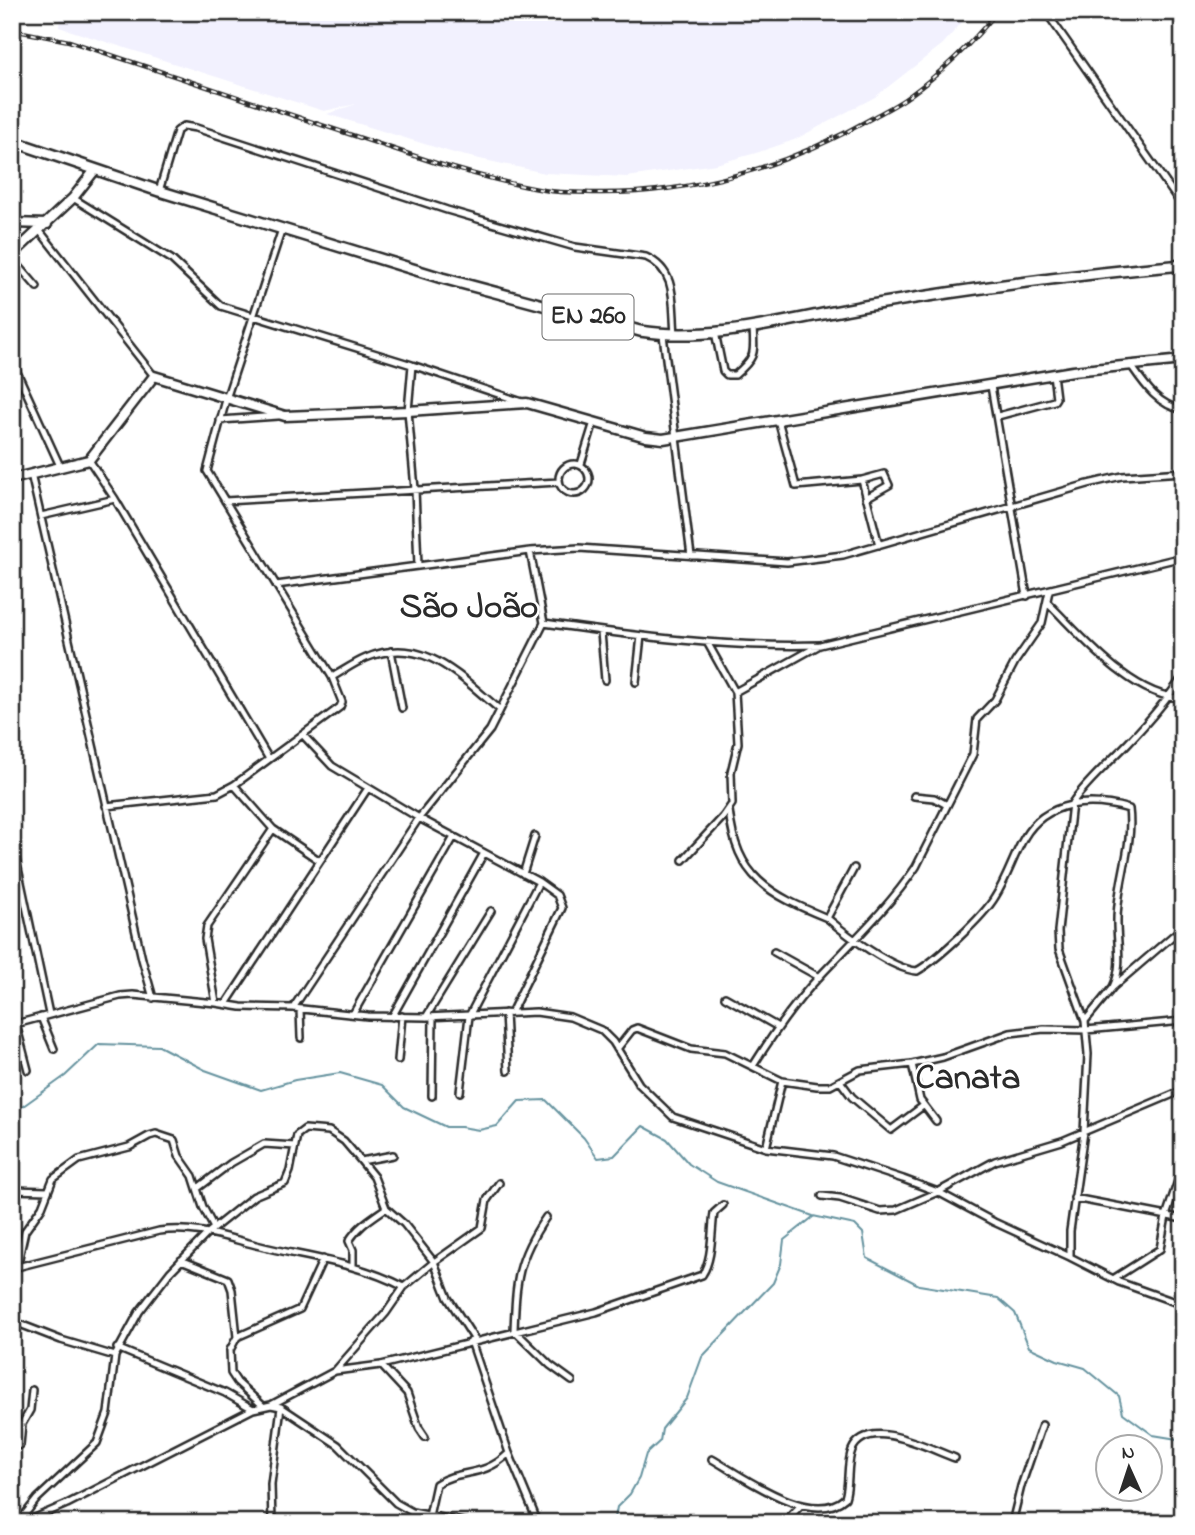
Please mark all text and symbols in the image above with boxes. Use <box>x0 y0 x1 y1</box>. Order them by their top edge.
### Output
road number: EN 260 <box>542 294 634 340</box>
district label: São João <box>400 583 538 634</box>
district label: Canata <box>916 1054 1021 1105</box>
north arrow <box>1094 1434 1164 1504</box>
text: N <box>1121 1440 1136 1467</box>

